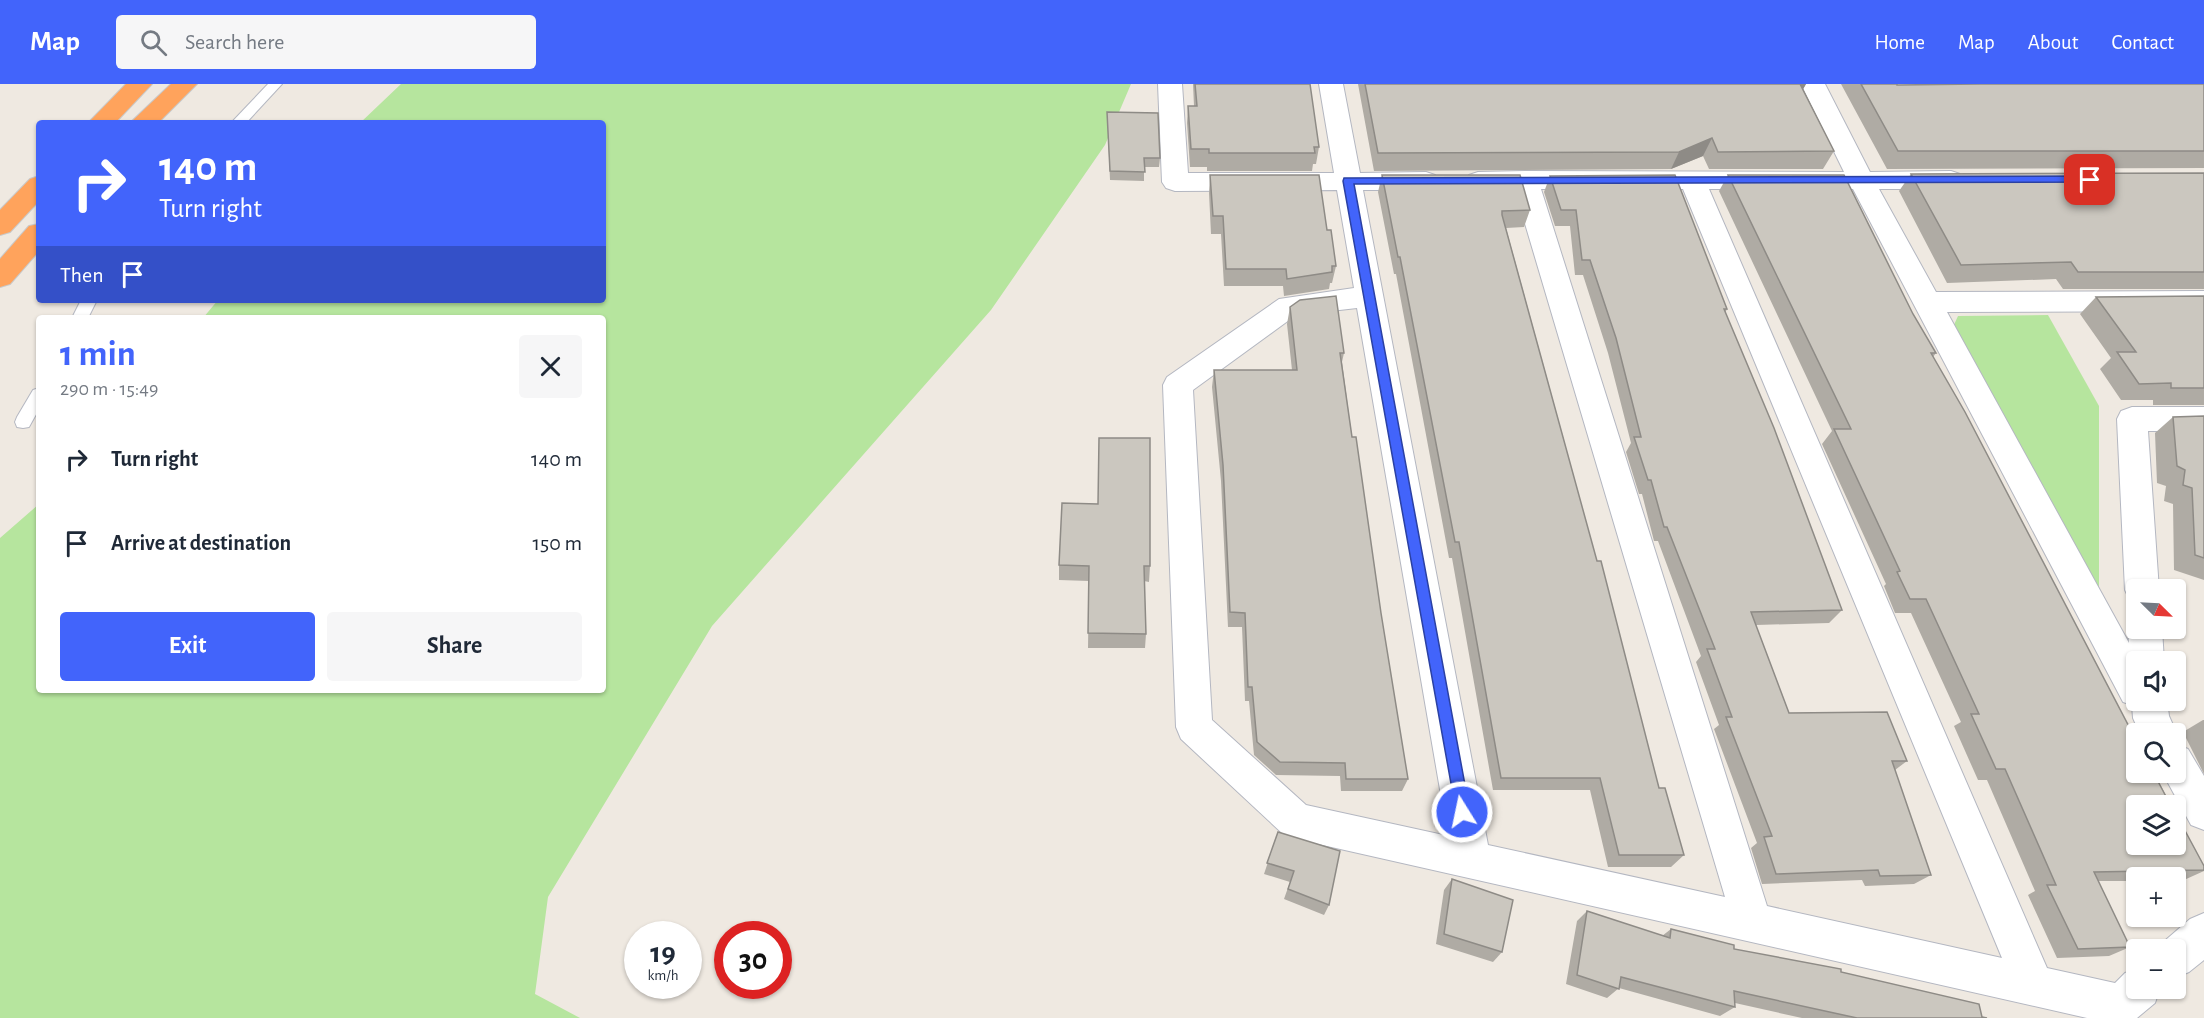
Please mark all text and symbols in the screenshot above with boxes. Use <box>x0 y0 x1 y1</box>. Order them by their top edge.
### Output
search box <box>116 15 536 69</box>
icon: search <box>137 26 170 59</box>
text: Map <box>30 28 80 56</box>
text: Search here <box>185 31 284 53</box>
text: Home <box>1874 32 1925 53</box>
text: Map <box>1958 32 1995 53</box>
text: About <box>2028 32 2078 53</box>
text: Contact <box>2111 32 2174 53</box>
icon: right <box>60 144 138 222</box>
text: 140 m <box>159 146 257 188</box>
pin <box>2064 154 2115 205</box>
icon: arrive <box>2073 163 2106 196</box>
text: Turn right <box>159 195 262 222</box>
icon: arrive <box>116 258 149 291</box>
text: Then <box>60 264 104 286</box>
button: close <box>519 335 582 398</box>
text: 1 min <box>60 336 136 372</box>
text: 290 m · 15:49 <box>60 379 158 399</box>
icon: right <box>60 443 93 476</box>
text: Turn right <box>111 448 198 470</box>
text: 140 m <box>531 448 582 470</box>
icon: arrive <box>60 527 93 560</box>
text: Arrive at destination <box>111 532 291 554</box>
text: 150 m <box>532 532 582 554</box>
north arrow <box>2126 579 2186 639</box>
map controls <box>2126 579 2186 999</box>
button: Exit <box>60 612 315 681</box>
button: Share <box>327 612 582 681</box>
button: sound <box>2126 651 2186 711</box>
button: search <box>2126 723 2186 783</box>
position arrow <box>1430 780 1494 844</box>
button: layers <box>2126 795 2186 855</box>
button: + <box>2126 867 2186 927</box>
speed limit sign: 30 <box>714 921 792 999</box>
text: 19 <box>650 938 676 968</box>
button: − <box>2126 939 2186 999</box>
text: km/h <box>648 968 678 983</box>

